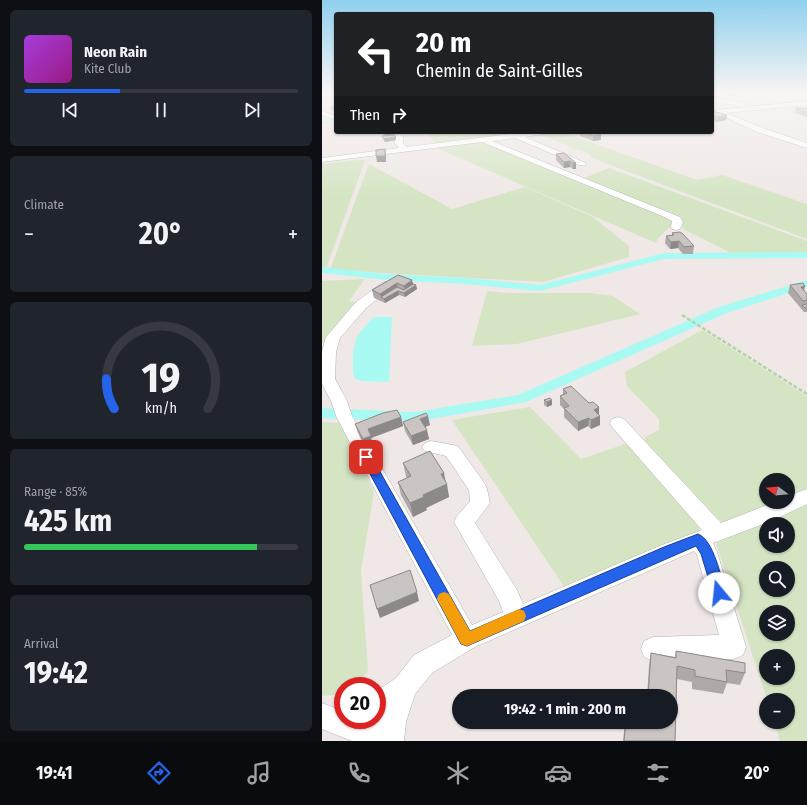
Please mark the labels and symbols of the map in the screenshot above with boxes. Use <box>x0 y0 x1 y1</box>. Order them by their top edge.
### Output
pin <box>349 440 383 474</box>
north arrow <box>759 473 795 509</box>
position arrow <box>698 572 740 614</box>
speed limit sign: 20 <box>334 677 386 729</box>

